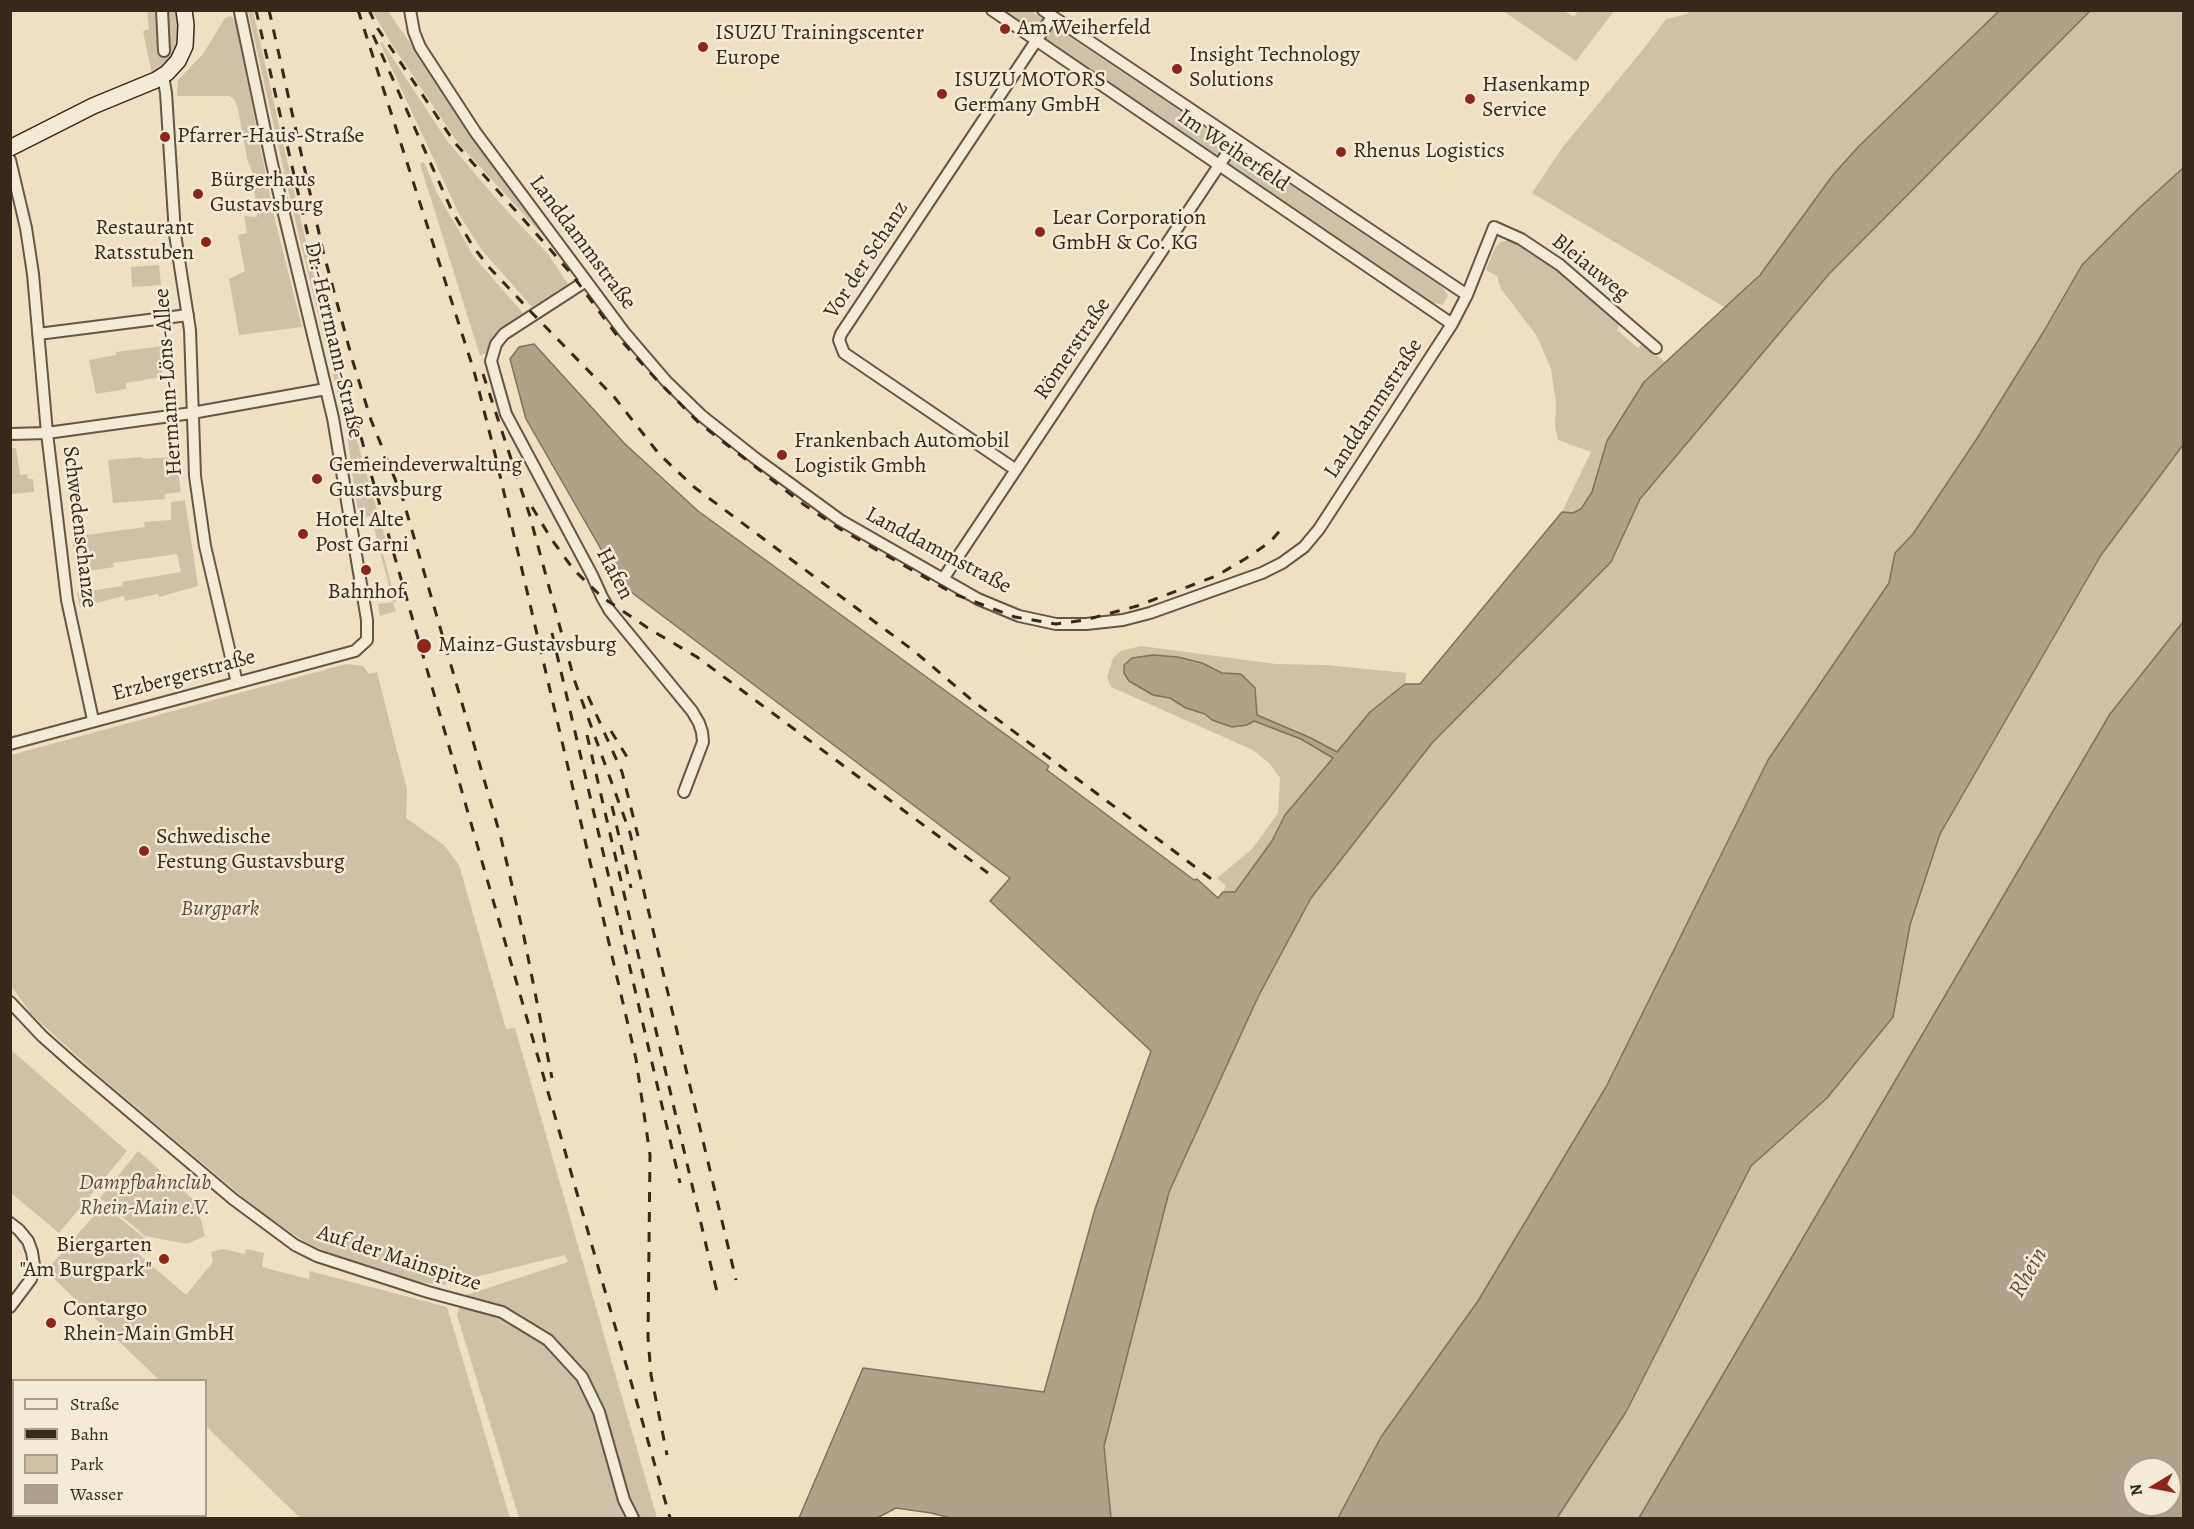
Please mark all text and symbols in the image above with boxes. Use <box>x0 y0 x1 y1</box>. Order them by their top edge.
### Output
place label: Am Weiherfeld <box>1017 16 1151 42</box>
place label: ISUZU Trainingscenter Europe <box>715 21 924 72</box>
marker: Am Weiherfeld <box>998 22 1012 36</box>
marker: ISUZU Trainingscenter Europe <box>696 40 710 54</box>
place label: Insight Technology Solutions <box>1189 43 1360 94</box>
marker: Insight Technology Solutions <box>1170 62 1184 76</box>
place label: ISUZU MOTORS Germany GmbH <box>954 68 1106 119</box>
place label: Hasenkamp Service <box>1482 73 1590 124</box>
marker: ISUZU MOTORS Germany GmbH <box>935 87 949 101</box>
marker: Hasenkamp Service <box>1463 92 1477 106</box>
street label: Im Weiherfeld <box>1172 104 1294 198</box>
place label: Pfarrer-Haus-Straße <box>177 124 364 150</box>
marker: Pfarrer-Haus-Straße <box>158 130 172 144</box>
place label: Rhenus Logistics <box>1353 139 1505 165</box>
marker: Rhenus Logistics <box>1334 145 1348 159</box>
place label: Bürgerhaus Gustavsburg <box>210 168 323 220</box>
street label: Landdammstraße <box>523 171 641 315</box>
marker: Bürgerhaus Gustavsburg <box>191 187 205 201</box>
street label: Vor der Schanz <box>819 196 915 324</box>
place label: Lear Corporation GmbH & Co. KG <box>1052 206 1206 258</box>
place label: Restaurant Ratsstuben <box>94 216 194 268</box>
marker: Lear Corporation GmbH & Co. KG <box>1033 225 1047 239</box>
street label: Bleiauweg <box>1546 229 1634 307</box>
marker: Restaurant Ratsstuben <box>199 235 213 249</box>
street label: Dr.-Herrmann-Straße <box>298 239 368 441</box>
street label: Hermann-Löns-Allee <box>149 287 189 477</box>
street label: Römerstraße <box>1029 293 1117 405</box>
street label: Landdammstraße <box>1319 334 1429 484</box>
place label: Frankenbach Automobil Logistik Gmbh <box>794 429 1009 481</box>
street label: Schwedenschanze <box>56 445 102 609</box>
marker: Frankenbach Automobil Logistik Gmbh <box>775 448 789 462</box>
place label: Gemeindeverwaltung Gustavsburg <box>329 453 522 505</box>
marker: Gemeindeverwaltung Gustavsburg <box>310 472 324 486</box>
street label: Landdammstraße <box>861 501 1015 601</box>
place label: Hotel Alte Post Garni <box>315 508 409 560</box>
marker: Hotel Alte Post Garni <box>296 527 310 541</box>
street label: Hafen <box>589 543 639 605</box>
marker: Bahnhof <box>359 563 373 577</box>
place label: Bahnhof <box>327 580 405 606</box>
place label: Mainz-Gustavsburg <box>438 633 617 659</box>
marker: Mainz-Gustavsburg <box>415 637 433 655</box>
street label: Erzbergerstraße <box>110 644 258 708</box>
place label: Schwedische Festung Gustavsburg <box>156 825 345 876</box>
marker: Schwedische Festung Gustavsburg <box>137 844 151 858</box>
park label: Burgpark <box>181 897 259 923</box>
park label: Dampfbahnclub Rhein-Main e.V. <box>79 1171 211 1222</box>
street label: Auf der Mainspitze <box>314 1220 484 1298</box>
place label: Biergarten "Am Burgpark" <box>19 1233 152 1284</box>
water label: Rhein <box>2003 1243 2055 1303</box>
marker: Biergarten "Am Burgpark" <box>157 1252 171 1266</box>
place label: Contargo Rhein-Main GmbH <box>63 1297 235 1348</box>
marker: Contargo Rhein-Main GmbH <box>44 1316 58 1330</box>
legend <box>12 1379 207 1517</box>
text: Straße <box>70 1392 119 1416</box>
text: Bahn <box>70 1422 109 1446</box>
text: Park <box>70 1452 104 1476</box>
north arrow <box>2122 1457 2182 1517</box>
text: Wasser <box>70 1482 123 1506</box>
text: N <box>2124 1482 2148 1497</box>

